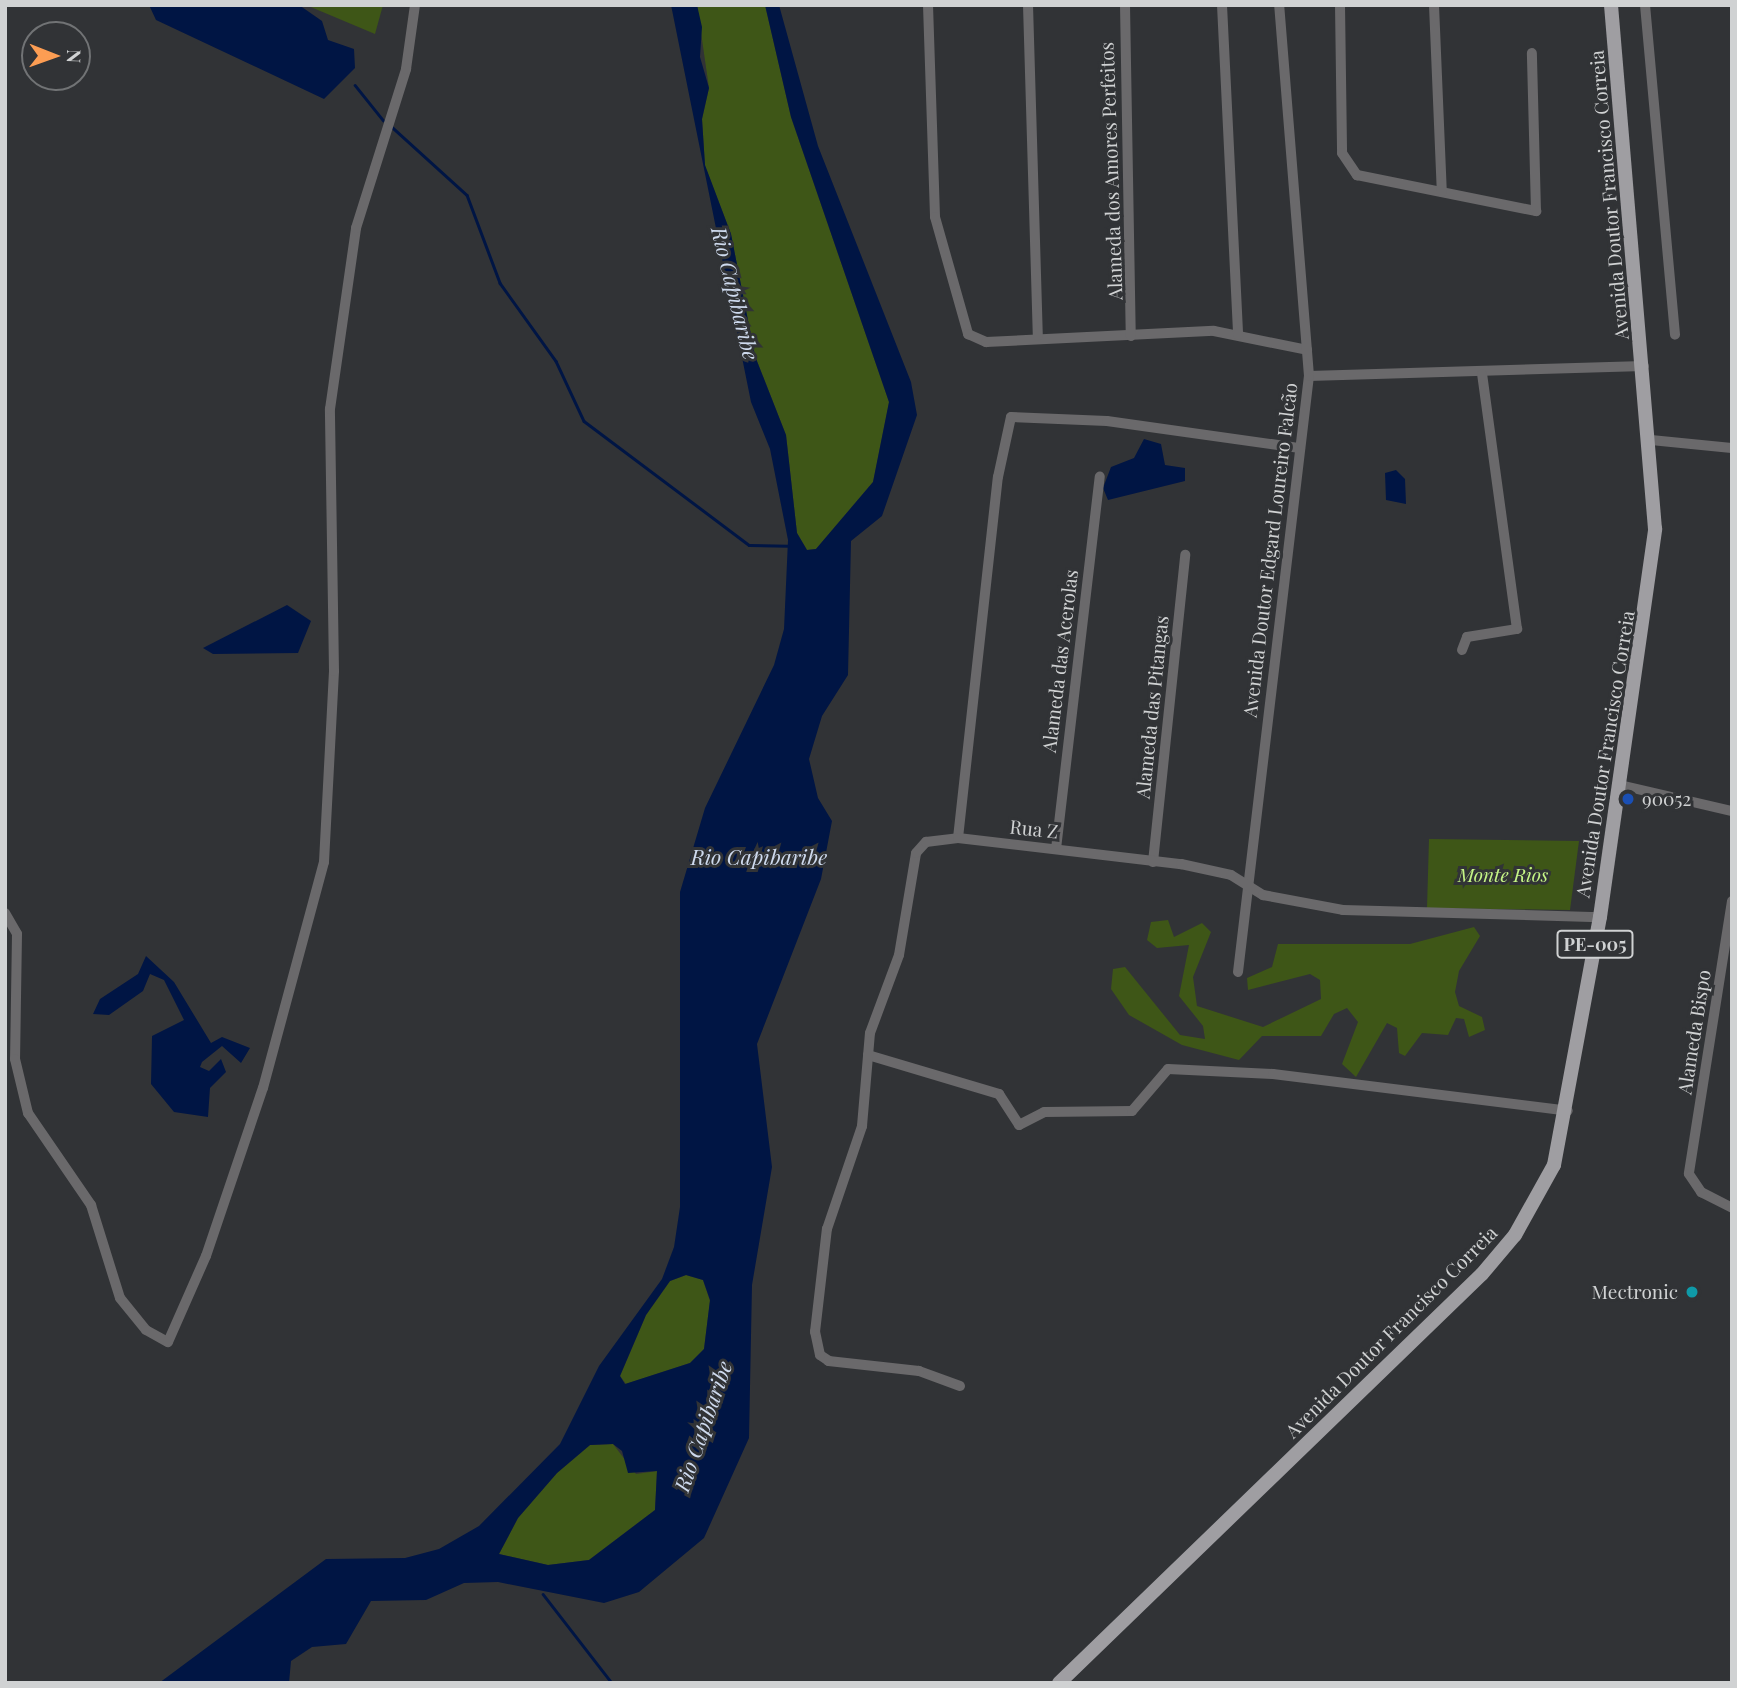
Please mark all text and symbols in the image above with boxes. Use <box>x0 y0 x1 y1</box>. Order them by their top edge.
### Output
north arrow <box>21 21 91 91</box>
street label: Alameda dos Amores Perfeitos <box>1095 41 1127 301</box>
text: N <box>62 49 88 63</box>
street label: Avenida Doutor Francisco Correia <box>1585 49 1633 341</box>
water label: Rio Capibaribe <box>707 224 765 362</box>
street label: Avenida Doutor Edgard Loureiro Falcão <box>1238 381 1302 719</box>
street label: Alameda das Acerolas <box>1037 568 1083 754</box>
street label: Avenida Doutor Francisco Correia <box>1571 609 1639 899</box>
street label: Alameda das Pitangas <box>1131 614 1173 800</box>
place label: 90052 <box>1642 788 1691 810</box>
marker: 90052 <box>1620 791 1636 807</box>
street label: Rua Z <box>1009 815 1059 843</box>
water label: Rio Capibaribe <box>691 843 827 869</box>
park label: Monte Rios <box>1458 864 1548 886</box>
road number: PE-005 <box>1555 930 1635 959</box>
street label: Alameda Bispo <box>1673 968 1715 1096</box>
street label: Avenida Doutor Francisco Correia <box>1280 1221 1502 1443</box>
place label: Mectronic <box>1592 1281 1678 1303</box>
marker: Mectronic <box>1684 1284 1700 1300</box>
water label: Rio Capibaribe <box>668 1357 736 1495</box>

